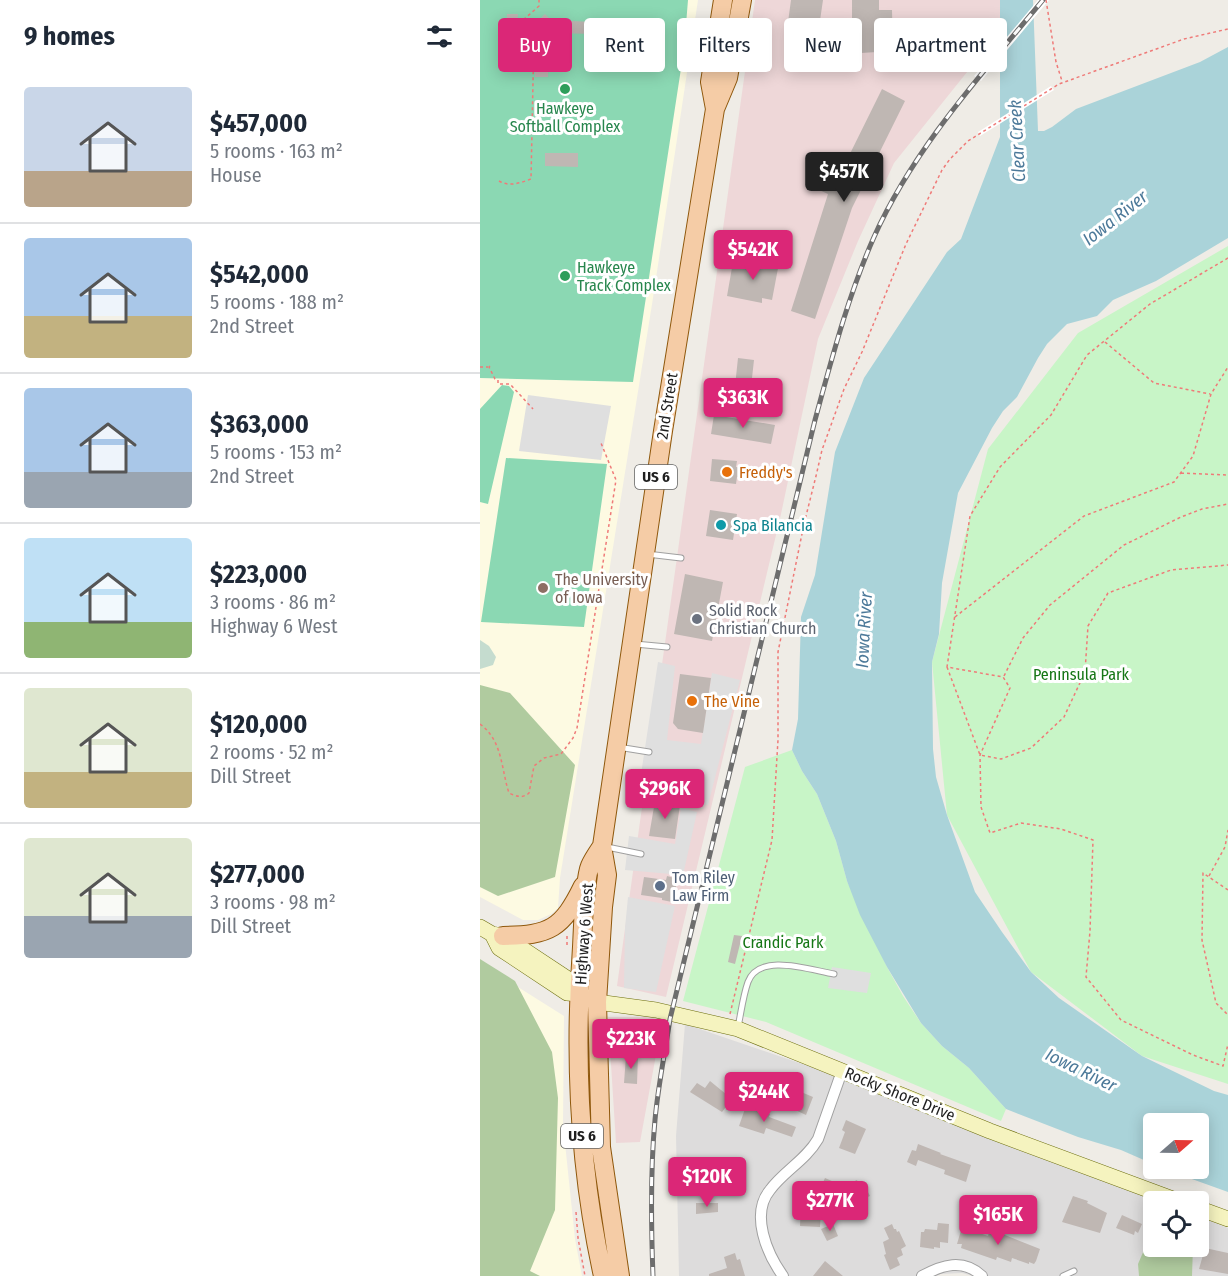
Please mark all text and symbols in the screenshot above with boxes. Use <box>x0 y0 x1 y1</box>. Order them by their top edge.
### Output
chip: Buy <box>498 18 572 72</box>
chip: Rent <box>584 18 665 72</box>
chip: Filters <box>677 18 772 72</box>
chip: New <box>784 18 862 72</box>
chip: Apartment <box>874 18 1007 72</box>
icon: filters <box>423 20 456 53</box>
text: 9 homes <box>24 21 115 52</box>
marker: Hawkeye Softball Complex <box>558 82 572 96</box>
place label: Hawkeye Softball Complex <box>510 99 620 136</box>
water label: Clear Creek <box>1004 99 1030 183</box>
text: $457,000 <box>210 108 307 139</box>
icon: home <box>72 111 144 183</box>
text: 5 rooms · 163 m² <box>210 139 343 163</box>
pin: $457K <box>802 152 886 203</box>
text: $457K <box>819 159 869 183</box>
text: House <box>210 163 262 187</box>
water label: Iowa River <box>1078 185 1152 250</box>
pin: $542K <box>711 230 795 281</box>
text: $542K <box>728 237 778 261</box>
place label: Hawkeye Track Complex <box>577 258 671 295</box>
text: $542,000 <box>210 259 309 290</box>
icon: home <box>72 262 144 334</box>
marker: Hawkeye Track Complex <box>558 269 572 283</box>
text: 5 rooms · 188 m² <box>210 290 344 314</box>
text: 2nd Street <box>210 314 294 338</box>
street label: 2nd Street <box>652 371 682 441</box>
pin: $363K <box>701 378 785 429</box>
text: $363K <box>718 385 768 409</box>
text: $363,000 <box>210 409 309 440</box>
icon: home <box>72 412 144 484</box>
text: 5 rooms · 153 m² <box>210 440 342 464</box>
place label: Freddy's <box>739 463 793 482</box>
text: 2nd Street <box>210 464 294 488</box>
road number: US 6 <box>635 465 677 489</box>
marker: Freddy's <box>720 465 734 479</box>
place label: Spa Bilancia <box>733 516 813 535</box>
marker: Spa Bilancia <box>714 518 728 532</box>
text: $223,000 <box>210 559 307 590</box>
icon: home <box>72 562 144 634</box>
place label: The University of Iowa <box>555 570 649 607</box>
marker: The University of Iowa <box>536 581 550 595</box>
text: 3 rooms · 86 m² <box>210 590 336 614</box>
water label: Iowa River <box>851 591 877 669</box>
place label: Solid Rock Christian Church <box>709 601 816 638</box>
marker: Solid Rock Christian Church <box>690 612 704 626</box>
text: Highway 6 West <box>210 614 337 638</box>
park label: Peninsula Park <box>1033 665 1130 684</box>
place label: The Vine <box>704 692 760 711</box>
marker: The Vine <box>685 694 699 708</box>
text: $120,000 <box>210 709 307 740</box>
icon: home <box>72 712 144 784</box>
text: 2 rooms · 52 m² <box>210 740 334 764</box>
text: Dill Street <box>210 764 291 788</box>
pin: $296K <box>623 769 707 820</box>
text: $296K <box>639 776 691 800</box>
text: $277,000 <box>210 859 305 890</box>
icon: home <box>72 862 144 934</box>
place label: Tom Riley Law Firm <box>672 868 736 905</box>
marker: Tom Riley Law Firm <box>653 879 667 893</box>
street label: Highway 6 West <box>571 882 597 986</box>
text: 3 rooms · 98 m² <box>210 890 336 914</box>
text: Dill Street <box>210 914 291 938</box>
park label: Crandic Park <box>743 933 824 952</box>
pin: $223K <box>589 1019 673 1070</box>
text: $223K <box>606 1026 656 1050</box>
water label: Iowa River <box>1042 1043 1121 1097</box>
street label: Rocky Shore Drive <box>842 1063 958 1125</box>
pin: $244K <box>722 1072 806 1123</box>
text: $244K <box>739 1079 789 1103</box>
north arrow <box>1143 1113 1209 1179</box>
map controls <box>1143 1113 1209 1257</box>
road number: US 6 <box>561 1124 603 1148</box>
pin: $120K <box>665 1157 749 1208</box>
text: $120K <box>682 1164 732 1188</box>
pin: $277K <box>788 1181 872 1232</box>
text: $277K <box>806 1188 854 1212</box>
button: locate <box>1143 1191 1209 1257</box>
pin: $165K <box>956 1195 1040 1246</box>
text: $165K <box>973 1202 1023 1226</box>

